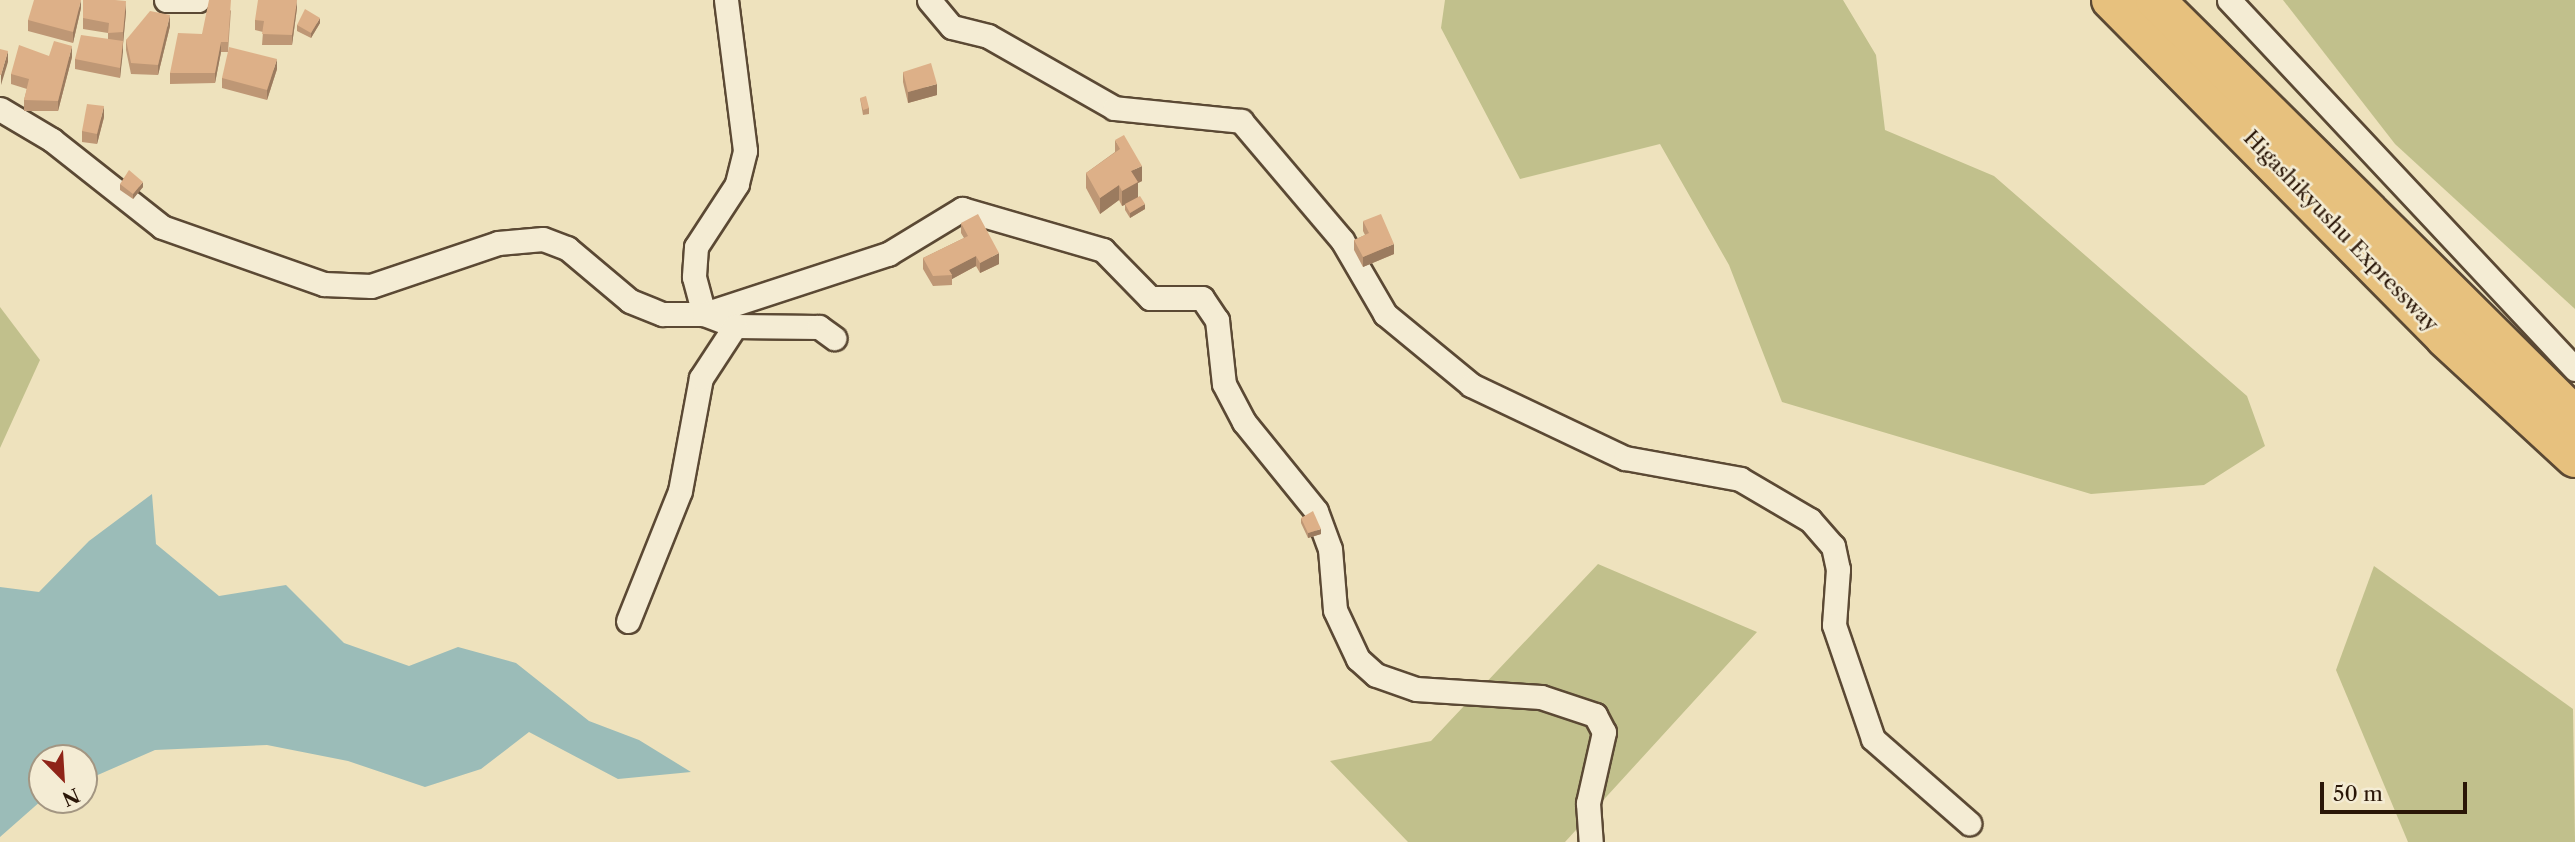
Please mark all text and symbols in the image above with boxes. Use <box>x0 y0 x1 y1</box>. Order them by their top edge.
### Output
street label: Higashikyushu Expressway <box>2238 125 2444 337</box>
north arrow <box>28 744 98 814</box>
scale bar <box>2323 768 2470 812</box>
text: 50 m <box>2333 781 2383 806</box>
text: N <box>59 783 83 811</box>

